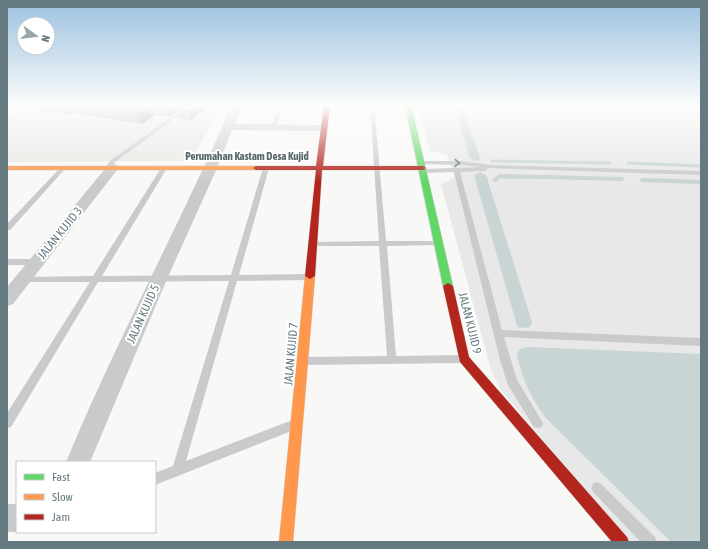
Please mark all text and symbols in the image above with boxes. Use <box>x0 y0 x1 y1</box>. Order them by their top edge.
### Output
north arrow <box>16 16 56 56</box>
text: N <box>39 34 52 43</box>
district label: Perumahan Kastam Desa Kujid <box>185 150 309 162</box>
one-way arrow <box>454 159 460 167</box>
street label: JALAN KUJID 3 <box>35 204 85 262</box>
street label: JALAN KUJID 5 <box>124 282 162 346</box>
street label: JALAN KUJID 9 <box>456 291 484 356</box>
street label: JALAN KUJID 7 <box>281 322 301 386</box>
legend <box>16 461 156 533</box>
text: Fast <box>52 470 70 484</box>
text: Slow <box>52 490 73 504</box>
text: Jam <box>52 510 70 524</box>

